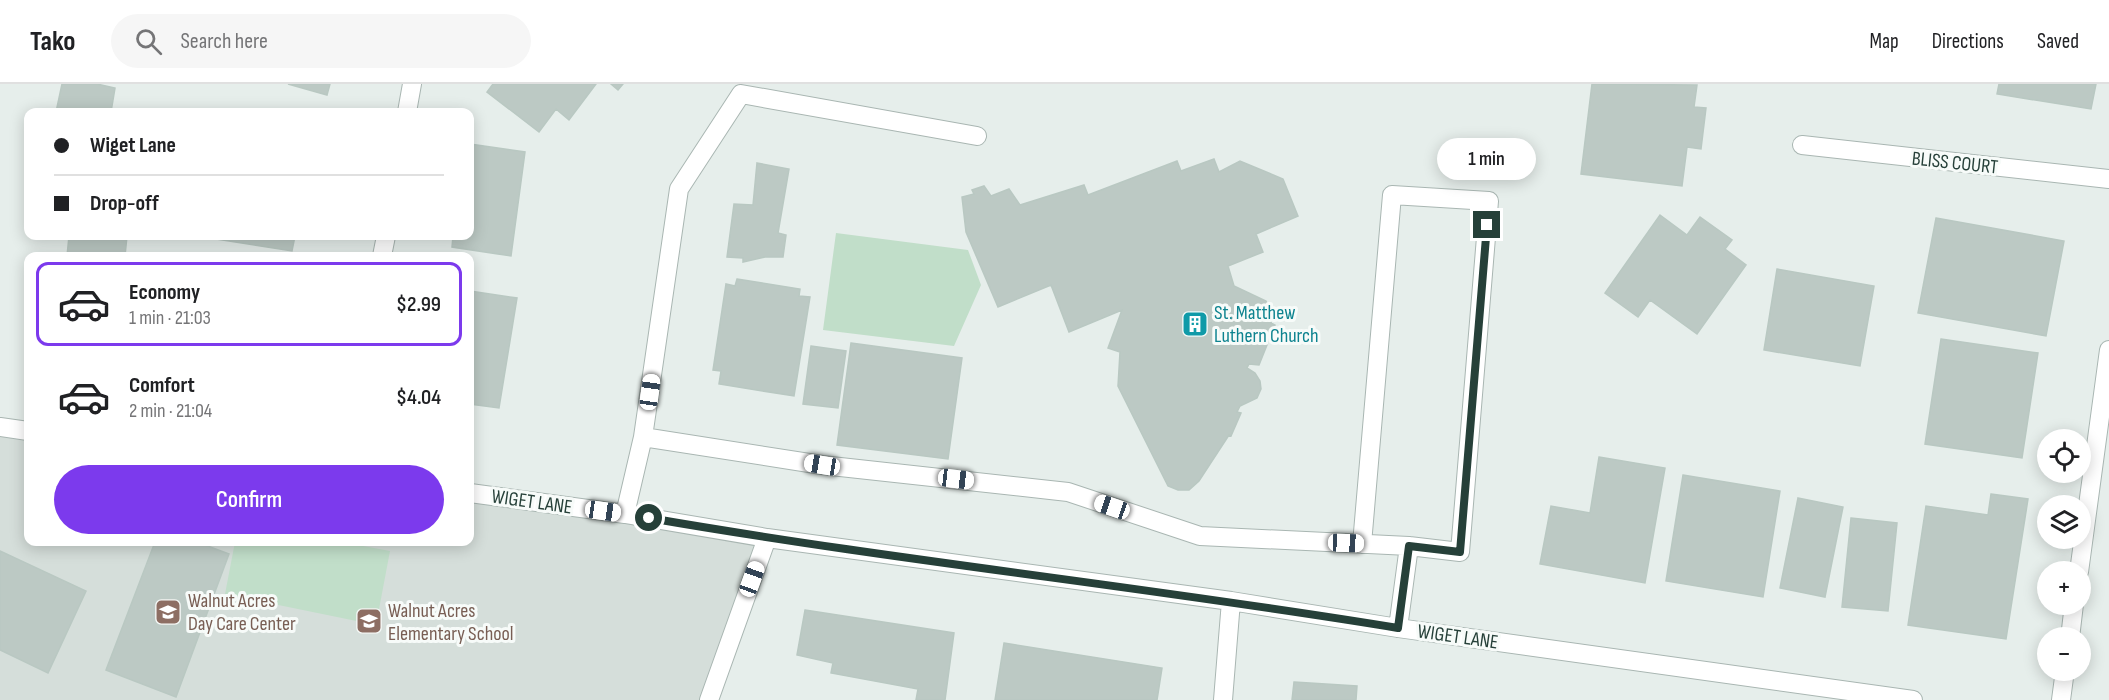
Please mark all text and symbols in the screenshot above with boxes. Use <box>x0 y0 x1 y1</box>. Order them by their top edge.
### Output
search box <box>111 14 531 68</box>
text: Tako <box>30 25 75 58</box>
icon: search <box>132 25 165 58</box>
text: Search here <box>180 28 268 55</box>
text: Map <box>1869 29 1899 54</box>
text: Directions <box>1932 29 2004 54</box>
text: Saved <box>2037 29 2079 54</box>
text: Wiget Lane <box>90 132 176 159</box>
callout: 1 min <box>1438 138 1537 180</box>
text: 1 min <box>1468 147 1505 171</box>
street label: BLISS COURT <box>1911 147 1999 179</box>
text: Drop-off <box>90 190 159 217</box>
route end <box>1473 211 1500 238</box>
icon: car <box>57 277 111 331</box>
text: Economy <box>129 279 200 306</box>
text: $2.99 <box>396 291 441 318</box>
place label: St. Matthew Luthern Church <box>1214 301 1319 348</box>
text: 1 min · 21:03 <box>129 306 211 330</box>
building icon: St. Matthew Luthern Church <box>1180 309 1210 339</box>
icon: car <box>57 370 111 424</box>
text: Comfort <box>129 372 195 399</box>
car <box>639 373 661 411</box>
text: $4.04 <box>396 384 441 411</box>
text: 2 min · 21:04 <box>129 399 212 423</box>
map controls <box>2037 429 2091 681</box>
button: locate <box>2037 429 2091 483</box>
car <box>803 453 841 477</box>
button: Confirm <box>54 465 444 534</box>
car <box>937 468 975 490</box>
street label: WIGET LANE <box>490 484 574 520</box>
car <box>1092 493 1132 521</box>
button: layers <box>2037 495 2091 549</box>
car <box>584 500 622 522</box>
route start <box>635 504 662 531</box>
car <box>1328 533 1364 553</box>
car <box>737 559 767 599</box>
button: + <box>2037 561 2091 615</box>
place label: Walnut Acres Day Care Center <box>188 589 296 636</box>
school or university icon: Walnut Acres Day Care Center <box>153 597 183 627</box>
place label: Walnut Acres Elementary School <box>388 599 514 646</box>
school or university icon: Walnut Acres Elementary School <box>354 606 384 636</box>
street label: WIGET LANE <box>1416 619 1500 655</box>
button: − <box>2037 627 2091 681</box>

